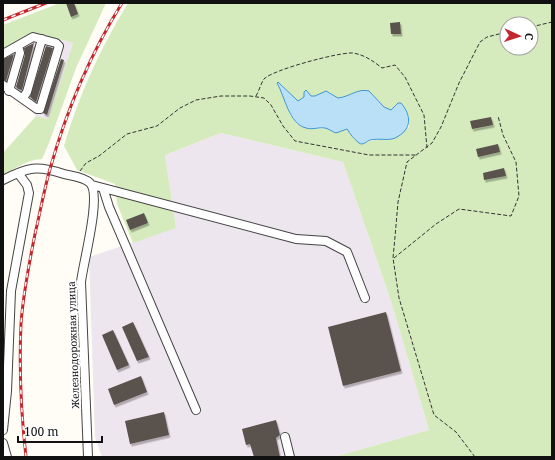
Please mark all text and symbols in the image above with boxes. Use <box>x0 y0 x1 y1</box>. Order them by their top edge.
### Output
north arrow <box>499 16 539 56</box>
text: С <box>522 33 537 41</box>
street label: Железнодорожная улица <box>64 281 82 410</box>
scale bar <box>18 418 102 444</box>
text: 100 m <box>24 423 59 440</box>

